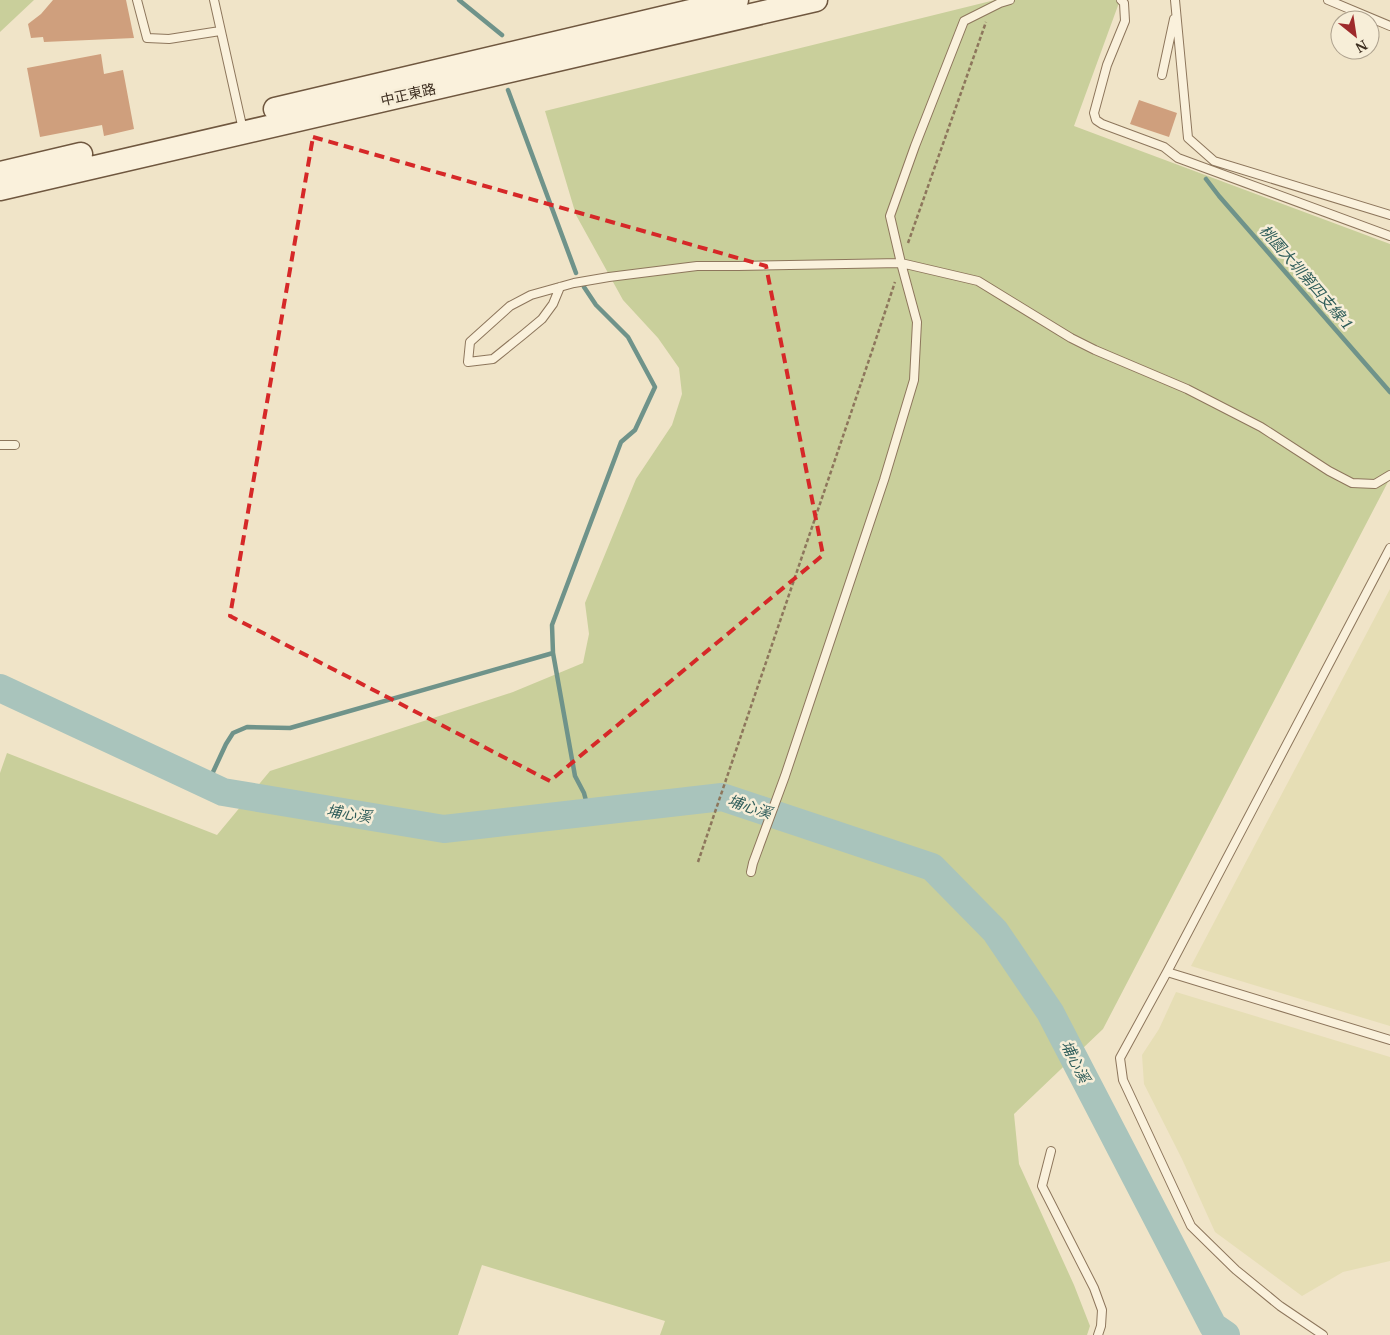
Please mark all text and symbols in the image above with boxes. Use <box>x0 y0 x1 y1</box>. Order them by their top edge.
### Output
north arrow <box>1330 10 1380 60</box>
text: N <box>1352 36 1371 58</box>
street label: 中正東路 <box>379 78 437 110</box>
water label: 桃園大圳第四支線-1 <box>1256 220 1358 334</box>
water label: 埔心溪 <box>726 790 776 823</box>
water label: 埔心溪 <box>325 800 375 827</box>
water label: 埔心溪 <box>1057 1036 1096 1087</box>

